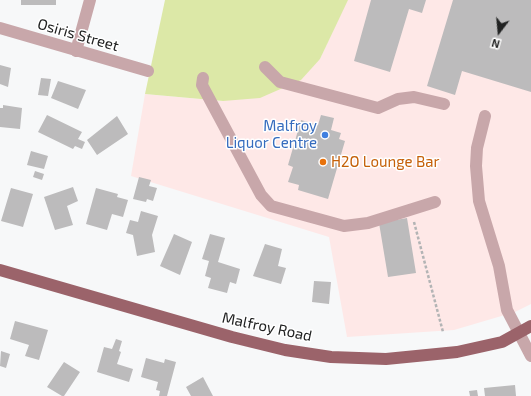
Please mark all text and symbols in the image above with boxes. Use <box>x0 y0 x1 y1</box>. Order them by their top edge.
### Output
north arrow <box>479 12 519 52</box>
street label: Osiris Street <box>35 15 121 55</box>
text: N <box>490 37 501 51</box>
place label: Malfroy Liquor Centre <box>226 117 317 152</box>
marker: Malfroy Liquor Centre <box>320 130 330 140</box>
place label: H2O Lounge Bar <box>331 153 440 171</box>
marker: H2O Lounge Bar <box>318 157 328 167</box>
street label: Malfroy Road <box>220 309 314 345</box>

